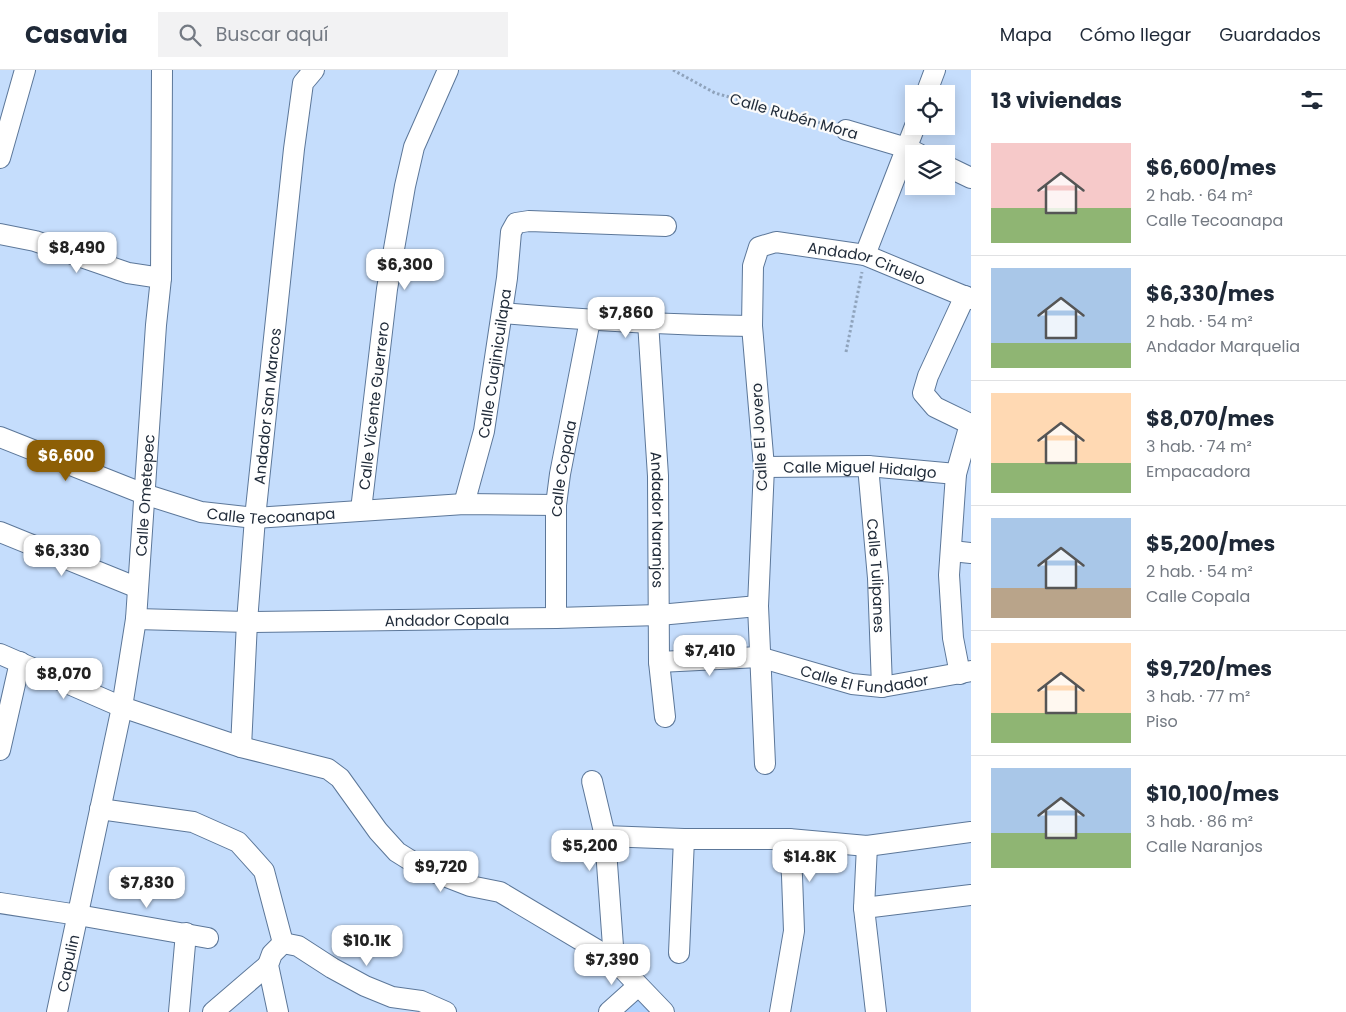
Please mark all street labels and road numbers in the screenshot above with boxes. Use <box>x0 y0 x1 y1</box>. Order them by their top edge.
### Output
street label: Calle Rubén Mora <box>727 88 861 144</box>
street label: Andador Ciruelo <box>806 236 929 290</box>
street label: Calle Cuajinicuilapa <box>472 287 516 441</box>
street label: Calle Vicente Guerrero <box>353 320 394 491</box>
street label: Andador San Marcos <box>248 327 286 485</box>
street label: Calle El Jovero <box>746 382 772 492</box>
street label: Calle Copala <box>546 418 581 517</box>
street label: Calle Ometepec <box>130 433 159 557</box>
street label: Andador Naranjos <box>646 451 669 588</box>
street label: Calle Miguel Hidalgo <box>783 455 938 483</box>
street label: Calle Tecoanapa <box>206 502 336 529</box>
street label: Calle Tulipanes <box>862 518 891 633</box>
street label: Andador Copala <box>384 608 509 631</box>
street label: Calle El Fundador <box>798 659 931 698</box>
street label: Capulin <box>51 932 84 994</box>

